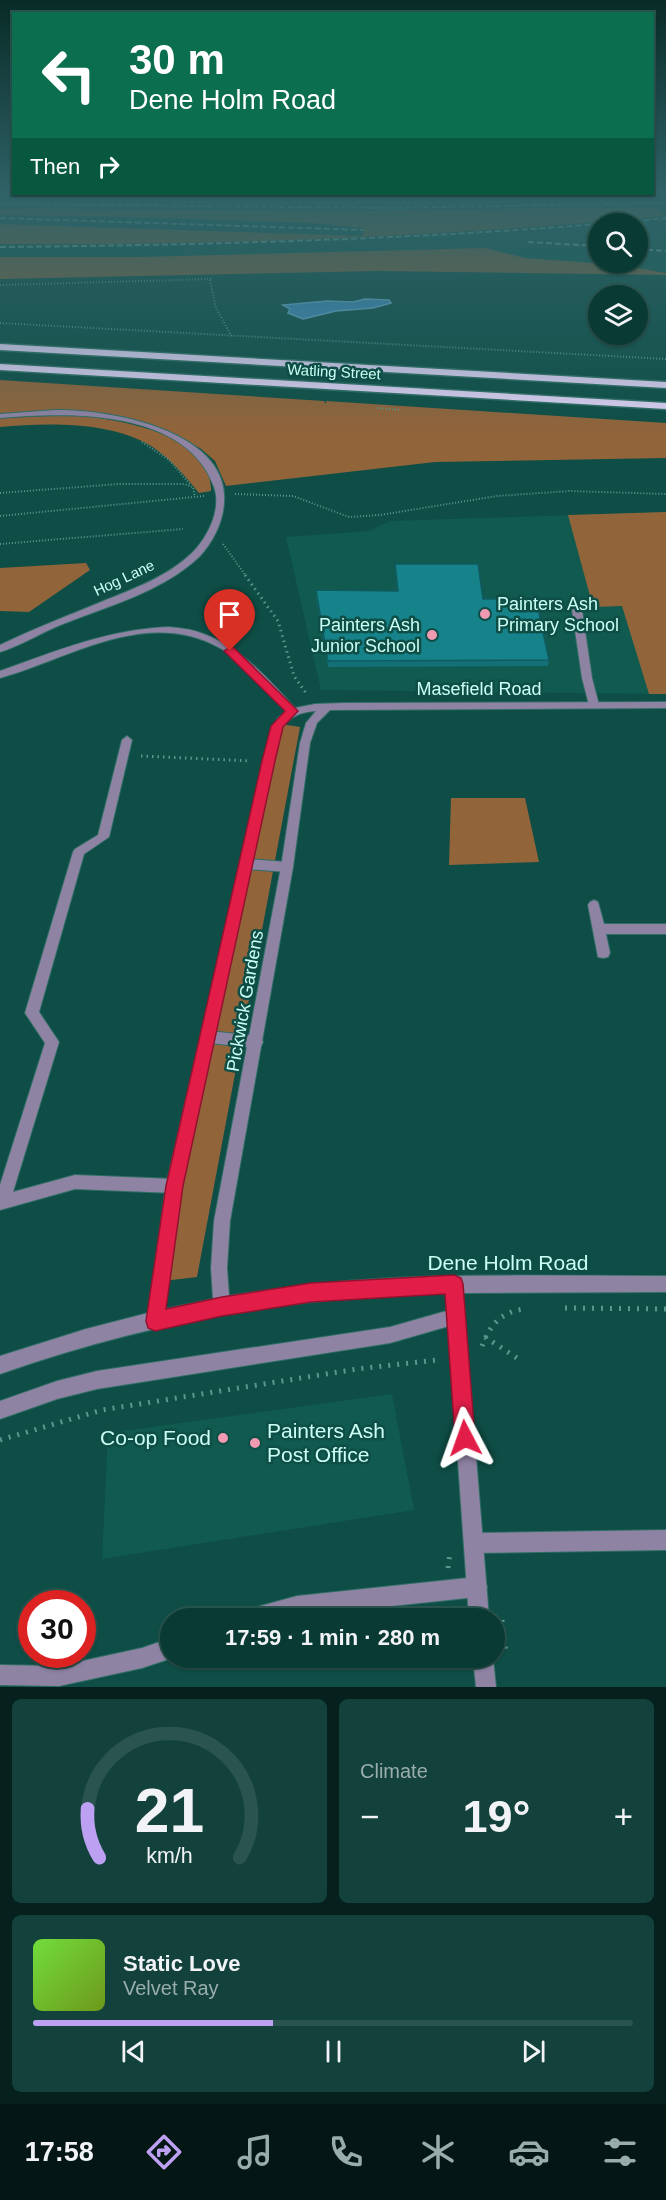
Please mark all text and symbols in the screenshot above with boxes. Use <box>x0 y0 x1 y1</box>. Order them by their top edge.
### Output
icon: left <box>30 36 108 114</box>
text: 30 m <box>129 36 225 83</box>
text: Dene Holm Road <box>129 85 336 115</box>
icon: right <box>92 150 125 183</box>
text: Then <box>30 154 80 179</box>
map controls <box>588 213 648 345</box>
button: search <box>588 213 648 273</box>
button: layers <box>588 285 648 345</box>
street label: Watling Street <box>287 361 382 382</box>
street label: Hog Lane <box>91 556 157 599</box>
pin <box>204 589 255 651</box>
place label: Painters Ash Primary School <box>497 594 619 635</box>
icon: arrive <box>213 598 246 631</box>
marker: Painters Ash Primary School <box>478 607 492 621</box>
place label: Painters Ash Junior School <box>311 615 420 656</box>
marker: Painters Ash Junior School <box>425 628 439 642</box>
street label: Masefield Road <box>416 679 542 699</box>
street label: Pickwick Gardens <box>223 929 267 1073</box>
street label: Dene Holm Road <box>427 1251 589 1274</box>
position arrow <box>433 1406 497 1470</box>
place label: Painters Ash Post Office <box>267 1419 385 1466</box>
place label: Co-op Food <box>100 1426 211 1449</box>
marker: Co-op Food <box>216 1431 230 1445</box>
marker: Painters Ash Post Office <box>248 1436 262 1450</box>
speed limit sign: 30 <box>18 1590 96 1668</box>
text: 17:59 · 1 min · 280 m <box>225 1625 440 1650</box>
text: Climate <box>360 1760 428 1782</box>
text: 21 <box>135 1776 204 1845</box>
text: 19° <box>462 1791 531 1842</box>
text: − <box>360 1798 379 1835</box>
text: + <box>614 1798 633 1835</box>
text: km/h <box>146 1844 193 1868</box>
text: Static Love <box>123 1951 240 1976</box>
text: Velvet Ray <box>123 1977 219 1999</box>
icon: previous <box>117 2035 150 2068</box>
icon: pause <box>317 2035 350 2068</box>
icon: next <box>517 2035 550 2068</box>
icon: directions <box>143 2131 185 2173</box>
icon: music <box>234 2131 276 2173</box>
icon: phone <box>325 2131 367 2173</box>
icon: climate <box>417 2131 459 2173</box>
icon: car <box>508 2131 550 2173</box>
icon: filters <box>599 2131 641 2173</box>
text: 17:58 <box>25 2137 94 2167</box>

